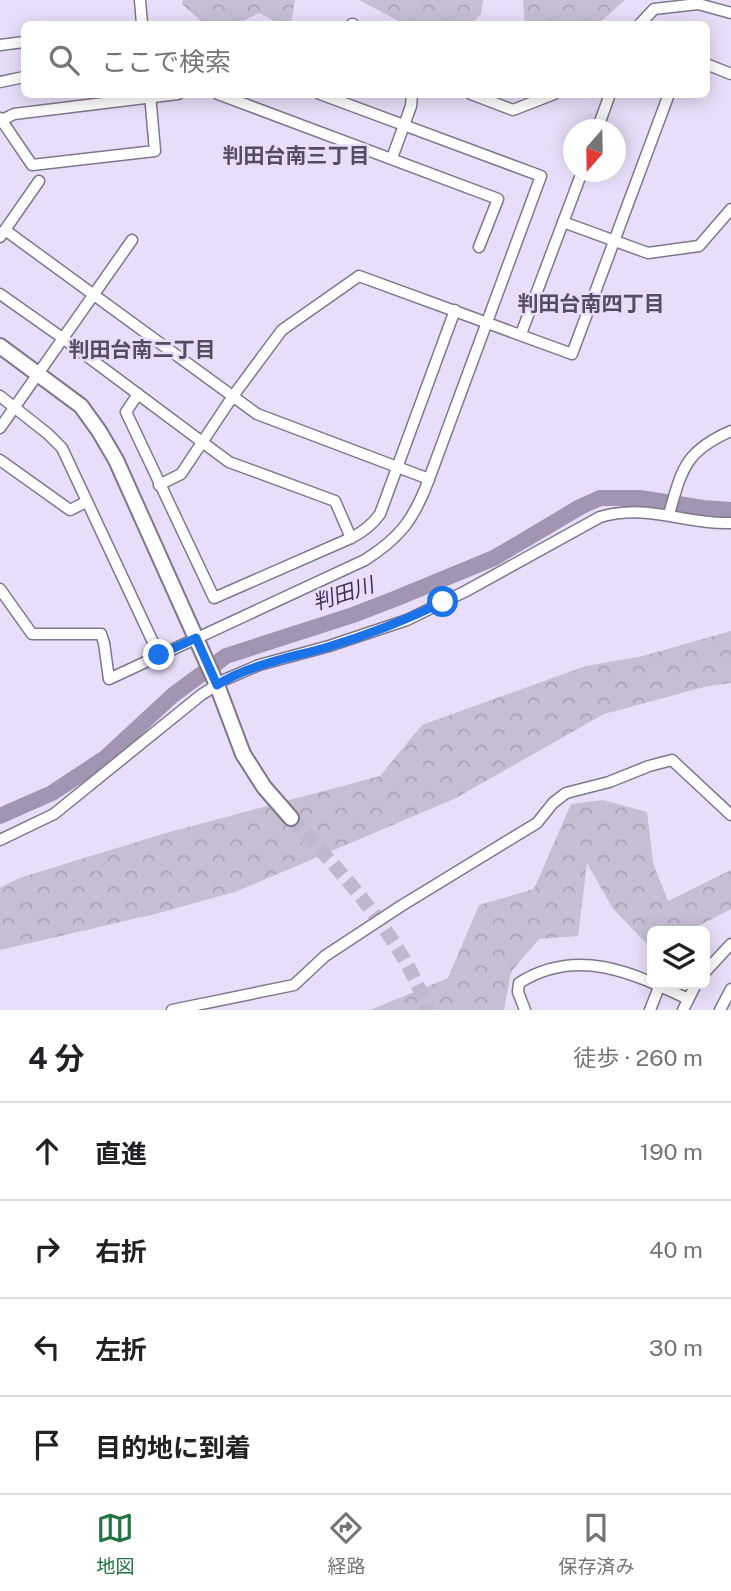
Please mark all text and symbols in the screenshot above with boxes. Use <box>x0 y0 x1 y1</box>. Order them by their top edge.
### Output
search box <box>21 21 710 98</box>
icon: search <box>45 41 83 79</box>
text: ここで検索 <box>101 46 231 77</box>
north arrow <box>563 119 626 182</box>
district label: 判田台南三丁目 <box>223 143 370 168</box>
district label: 判田台南四丁目 <box>518 291 665 316</box>
district label: 判田台南二丁目 <box>69 337 216 362</box>
water label: 判田川 <box>309 571 379 615</box>
route start <box>427 586 458 617</box>
route end <box>143 639 174 670</box>
map controls <box>647 926 710 989</box>
button: layers <box>647 926 710 989</box>
text: 4 分 <box>28 1040 84 1076</box>
text: 徒歩 · 260 m <box>573 1044 703 1071</box>
icon: ahead <box>28 1132 66 1170</box>
text: 直進 <box>95 1138 147 1169</box>
text: 190 m <box>640 1138 703 1165</box>
icon: right <box>28 1230 66 1268</box>
text: 右折 <box>95 1236 147 1267</box>
text: 40 m <box>649 1236 703 1263</box>
icon: left <box>28 1328 66 1366</box>
text: 左折 <box>95 1334 147 1365</box>
text: 30 m <box>649 1334 703 1361</box>
icon: arrive <box>28 1426 66 1464</box>
text: 目的地に到着 <box>95 1432 251 1463</box>
tab: 地図 <box>96 1509 135 1578</box>
tab: 経路 <box>327 1509 366 1578</box>
tab: 保存済み <box>558 1509 635 1578</box>

